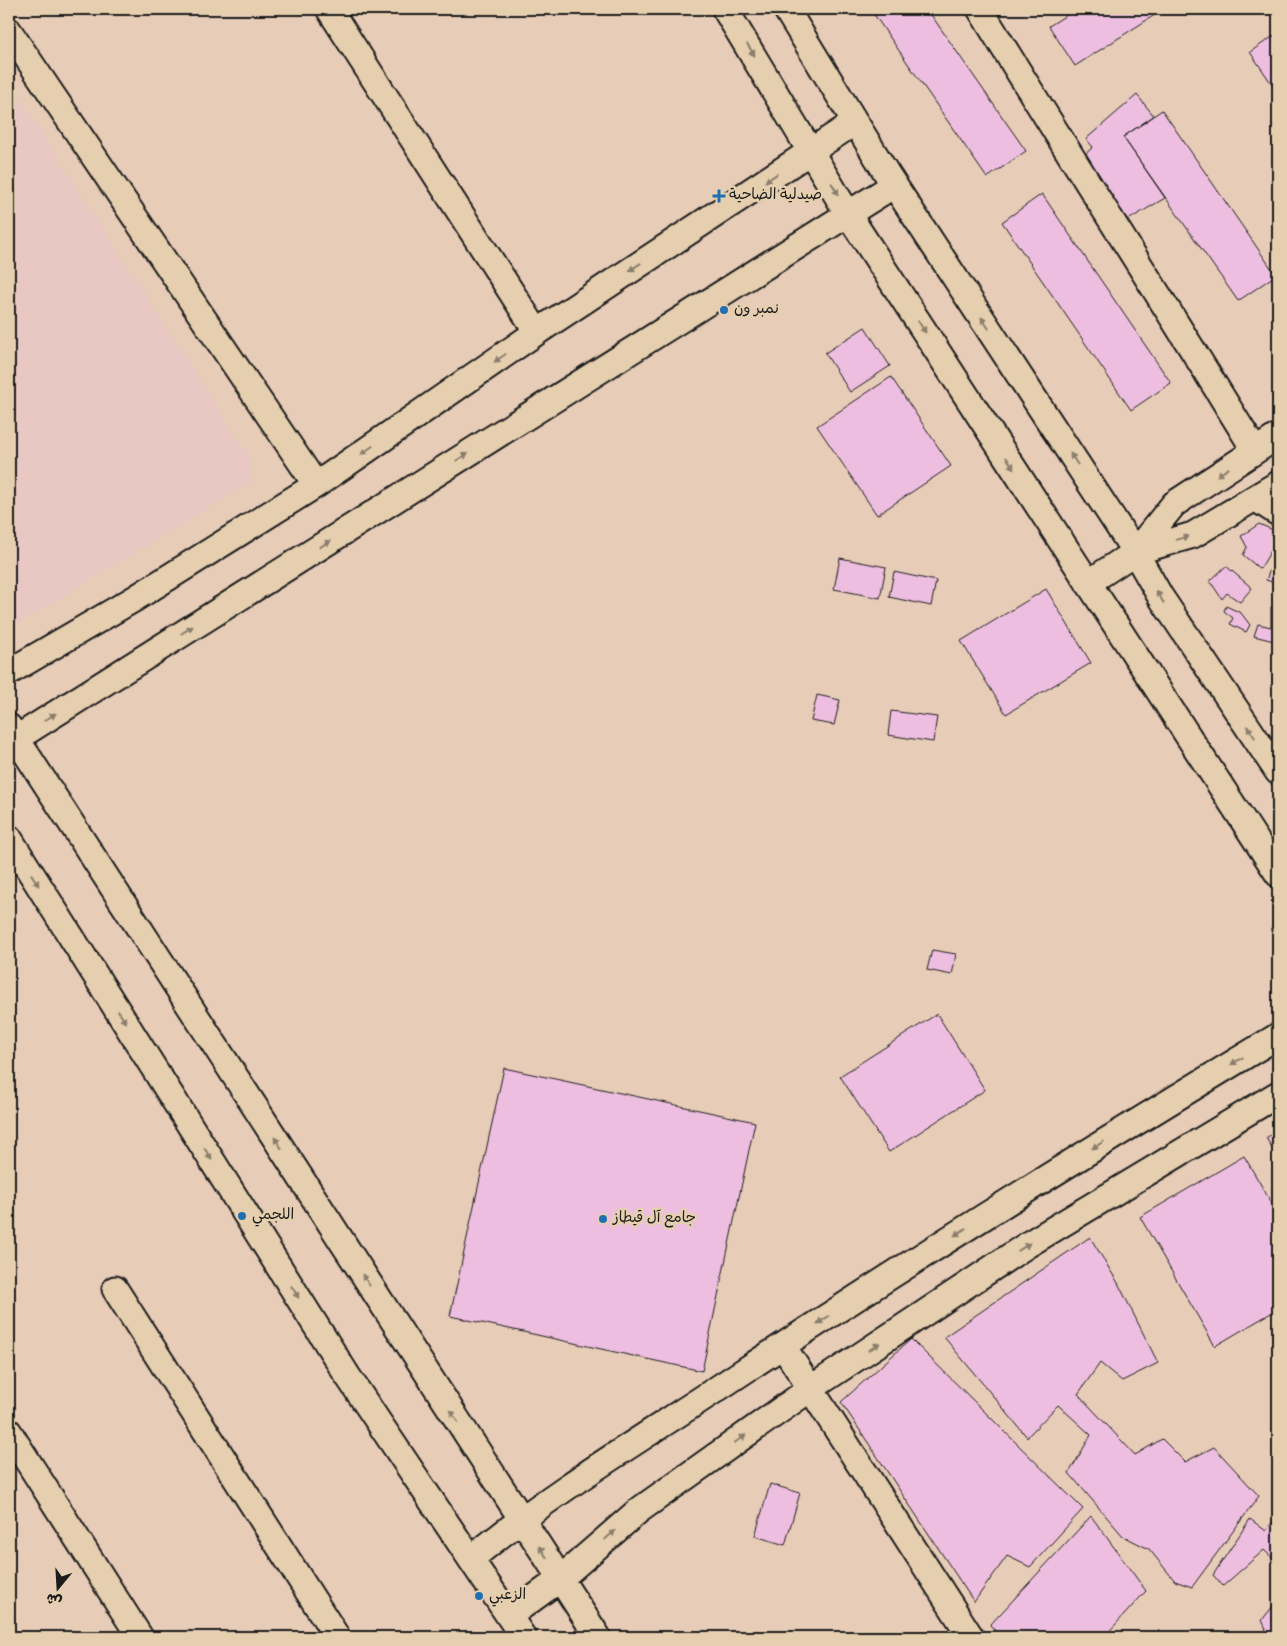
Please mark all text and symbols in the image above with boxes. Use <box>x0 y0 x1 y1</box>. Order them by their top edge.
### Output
one-way arrow <box>746 44 755 57</box>
one-way arrow <box>764 173 777 182</box>
one-way arrow <box>830 183 839 196</box>
place label: صيدلية الضاحية <box>729 187 822 205</box>
marker: صيدلية الضاحية <box>713 190 725 202</box>
one-way arrow <box>629 262 642 272</box>
place label: نمبر ون <box>734 301 779 319</box>
marker: نمبر ون <box>718 304 730 316</box>
one-way arrow <box>980 316 990 330</box>
one-way arrow <box>917 320 926 333</box>
one-way arrow <box>493 353 507 363</box>
one-way arrow <box>360 445 373 455</box>
one-way arrow <box>456 452 469 462</box>
one-way arrow <box>1069 452 1079 466</box>
one-way arrow <box>1005 456 1015 470</box>
one-way arrow <box>1216 467 1229 477</box>
one-way arrow <box>1175 534 1190 542</box>
one-way arrow <box>318 539 331 548</box>
one-way arrow <box>1156 590 1165 603</box>
one-way arrow <box>181 626 194 635</box>
one-way arrow <box>43 712 57 722</box>
one-way arrow <box>1246 725 1256 738</box>
one-way arrow <box>30 873 39 886</box>
one-way arrow <box>117 1010 126 1024</box>
one-way arrow <box>1230 1057 1243 1066</box>
one-way arrow <box>273 1137 283 1150</box>
one-way arrow <box>1091 1141 1104 1150</box>
one-way arrow <box>204 1148 213 1161</box>
place label: اللجمي <box>252 1207 294 1227</box>
place label: جامع آل قيطاز <box>612 1209 696 1228</box>
marker: اللجمي <box>236 1210 248 1222</box>
marker: جامع آل قيطاز <box>597 1213 609 1225</box>
one-way arrow <box>953 1227 967 1237</box>
one-way arrow <box>1017 1242 1031 1252</box>
one-way arrow <box>361 1273 371 1286</box>
one-way arrow <box>290 1285 300 1298</box>
one-way arrow <box>817 1315 830 1324</box>
one-way arrow <box>867 1342 881 1352</box>
one-way arrow <box>450 1409 459 1423</box>
one-way arrow <box>733 1434 747 1444</box>
one-way arrow <box>603 1530 616 1541</box>
one-way arrow <box>538 1546 547 1559</box>
north arrow <box>32 1564 82 1614</box>
place label: الزعبي <box>489 1587 526 1607</box>
text: ش <box>45 1588 65 1608</box>
marker: الزعبي <box>473 1590 485 1602</box>

